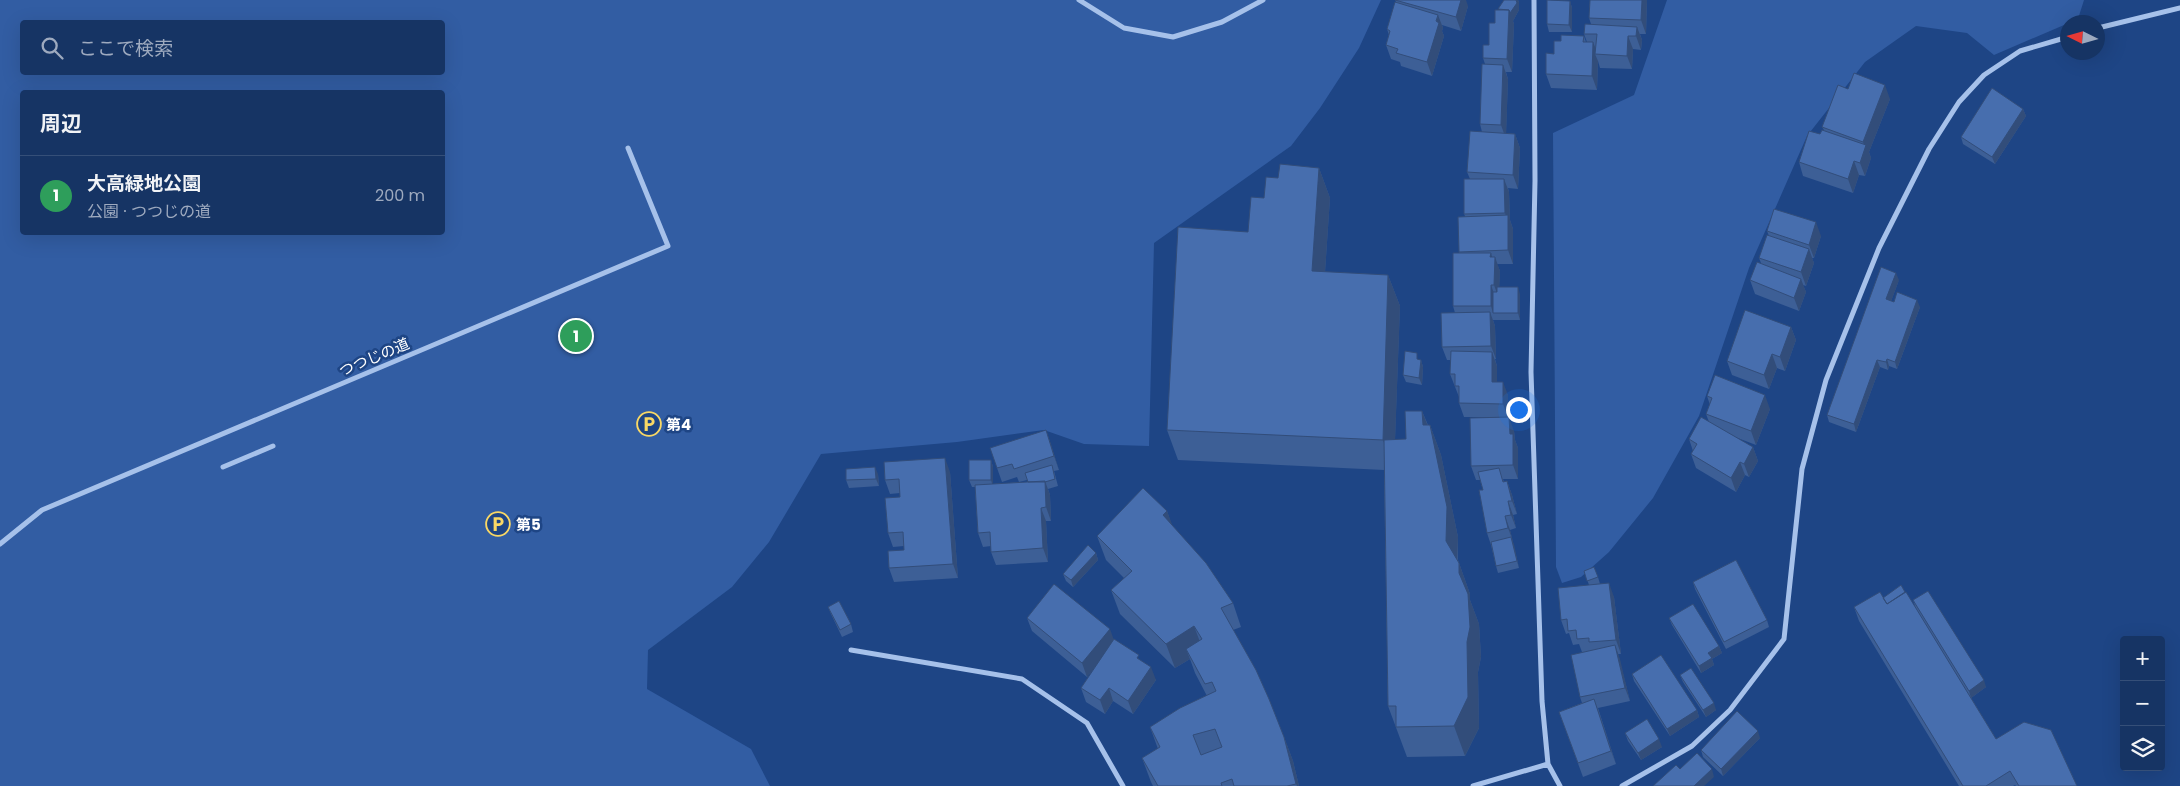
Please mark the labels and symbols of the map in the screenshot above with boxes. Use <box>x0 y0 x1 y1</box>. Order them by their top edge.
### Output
north arrow <box>2060 15 2105 60</box>
pin: 1 <box>560 317 592 355</box>
street label: つつじの道 <box>335 333 413 381</box>
your location <box>1506 397 1532 423</box>
parking icon: 第4 <box>636 411 662 437</box>
place label: 第4 <box>666 414 691 435</box>
parking icon: 第5 <box>485 511 511 537</box>
place label: 第5 <box>516 514 541 535</box>

